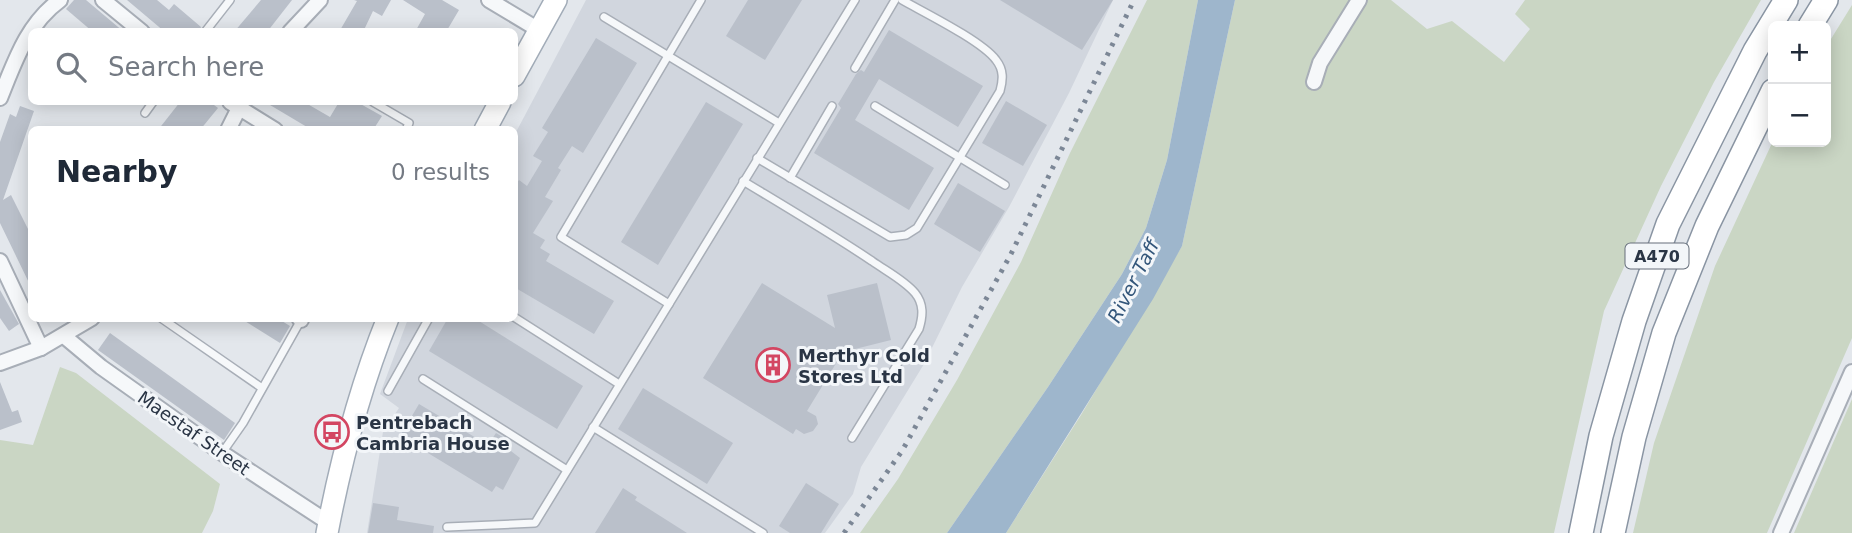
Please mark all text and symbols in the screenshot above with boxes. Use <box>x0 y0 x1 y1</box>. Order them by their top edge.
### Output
map controls <box>1768 21 1831 147</box>
button: + <box>1768 21 1831 84</box>
search box <box>28 28 518 105</box>
icon: search <box>52 48 90 86</box>
text: Search here <box>108 52 264 82</box>
button: − <box>1768 84 1831 147</box>
text: Nearby <box>56 154 178 189</box>
text: 0 results <box>391 159 490 185</box>
water label: River Taff <box>1103 234 1164 326</box>
road number: A470 <box>1626 244 1688 268</box>
place label: Merthyr Cold Stores Ltd <box>798 345 930 387</box>
building icon: Merthyr Cold Stores Ltd <box>754 346 792 384</box>
street label: Maestaf Street <box>134 387 254 479</box>
place label: Pentrebach Cambria House <box>356 412 510 454</box>
bus stop icon: Pentrebach Cambria House <box>313 413 351 451</box>

